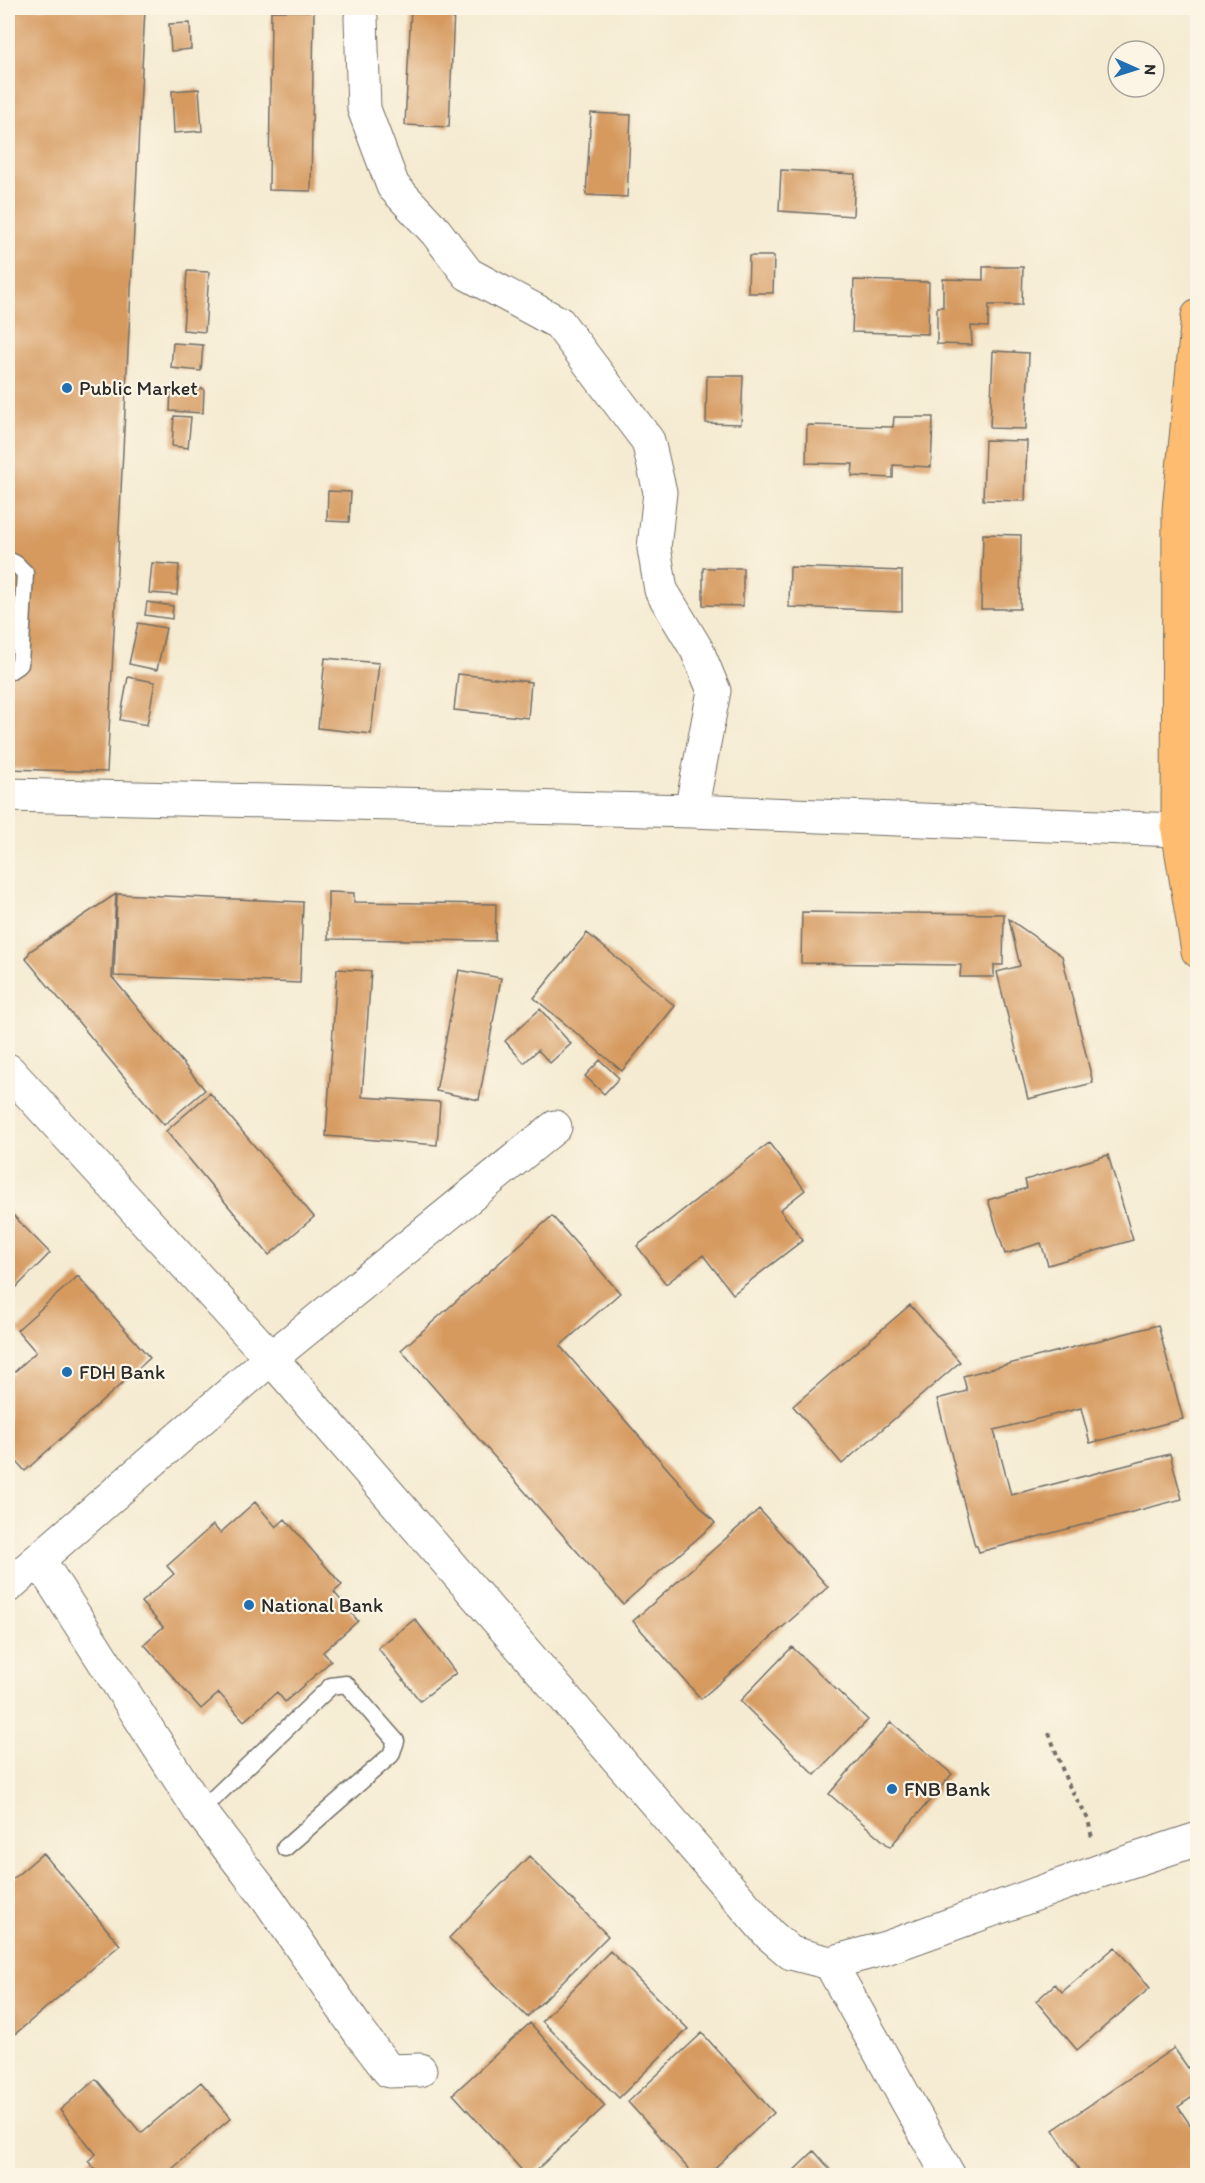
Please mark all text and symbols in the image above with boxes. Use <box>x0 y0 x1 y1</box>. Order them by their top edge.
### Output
north arrow <box>1106 39 1166 99</box>
text: N <box>1141 64 1160 76</box>
place label: Public Market <box>79 376 198 400</box>
marker: Public Market <box>60 381 74 395</box>
place label: FDH Bank <box>79 1360 165 1384</box>
marker: FDH Bank <box>60 1365 74 1379</box>
place label: National Bank <box>261 1593 383 1617</box>
marker: National Bank <box>242 1598 256 1612</box>
place label: FNB Bank <box>904 1777 990 1801</box>
marker: FNB Bank <box>885 1782 899 1796</box>

